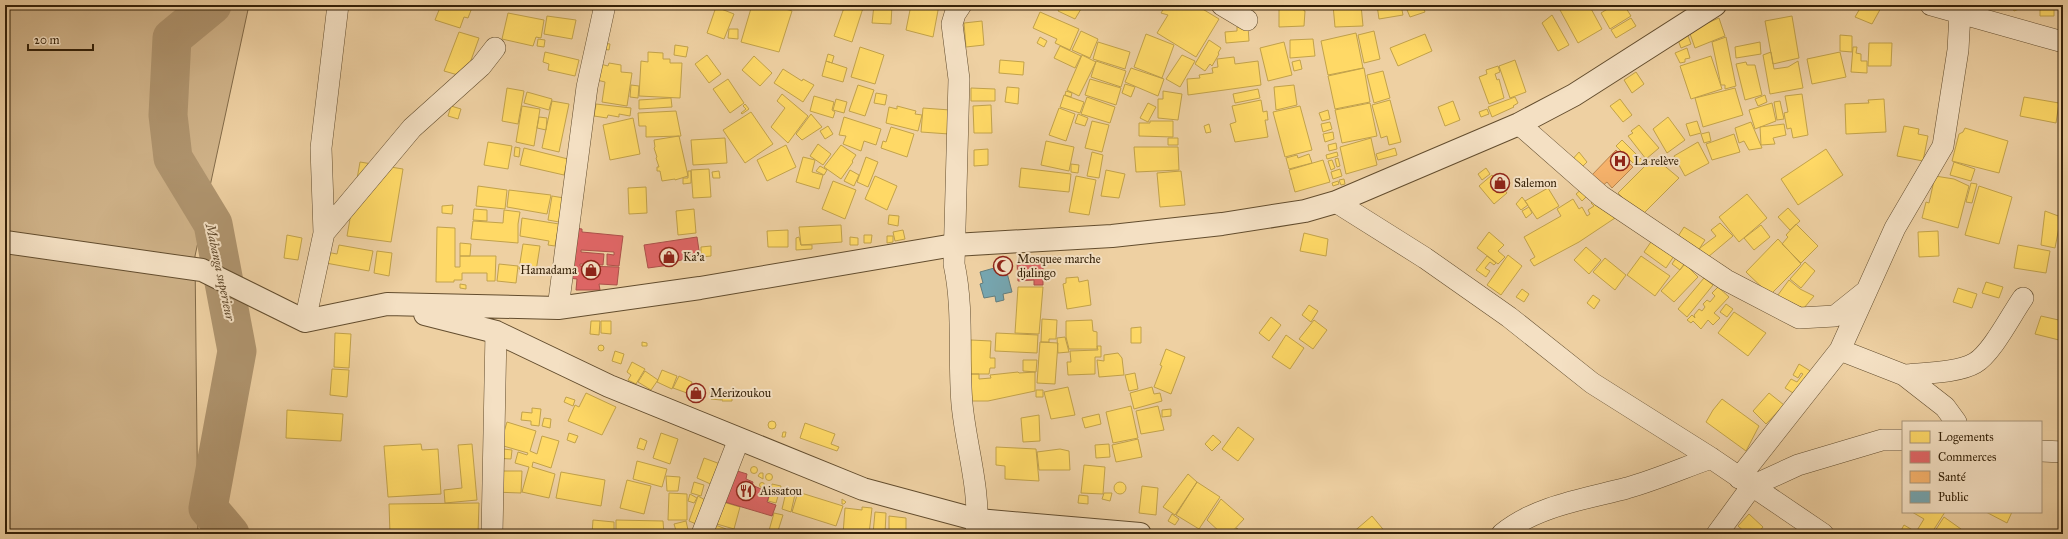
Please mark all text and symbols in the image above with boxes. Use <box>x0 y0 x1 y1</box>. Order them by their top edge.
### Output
scale bar <box>28 26 93 52</box>
text: 20 m <box>34 33 60 47</box>
hospital icon: La relève <box>1609 150 1631 172</box>
place label: La relève <box>1634 154 1679 168</box>
shop icon: Salemon <box>1489 172 1511 194</box>
place label: Salemon <box>1514 176 1557 190</box>
water label: Mabanga superieur <box>202 220 238 323</box>
shop icon: Ka'a <box>658 246 680 268</box>
place label: Ka'a <box>683 250 705 264</box>
place label: Mosquee marche djalingo <box>1017 252 1101 281</box>
mosque icon: Mosquee marche djalingo <box>992 255 1014 277</box>
shop icon: Hamadama <box>580 259 602 281</box>
place label: Hamadama <box>520 263 578 277</box>
shop icon: Merizoukou <box>685 382 707 404</box>
place label: Merizoukou <box>710 386 772 400</box>
legend <box>1902 421 2042 513</box>
text: Logements <box>1938 430 1994 445</box>
text: Commerces <box>1938 450 1996 464</box>
text: Santé <box>1938 470 1966 484</box>
restaurant icon: Aissatou <box>735 480 757 502</box>
place label: Aissatou <box>759 484 803 498</box>
text: Public <box>1938 490 1969 504</box>

